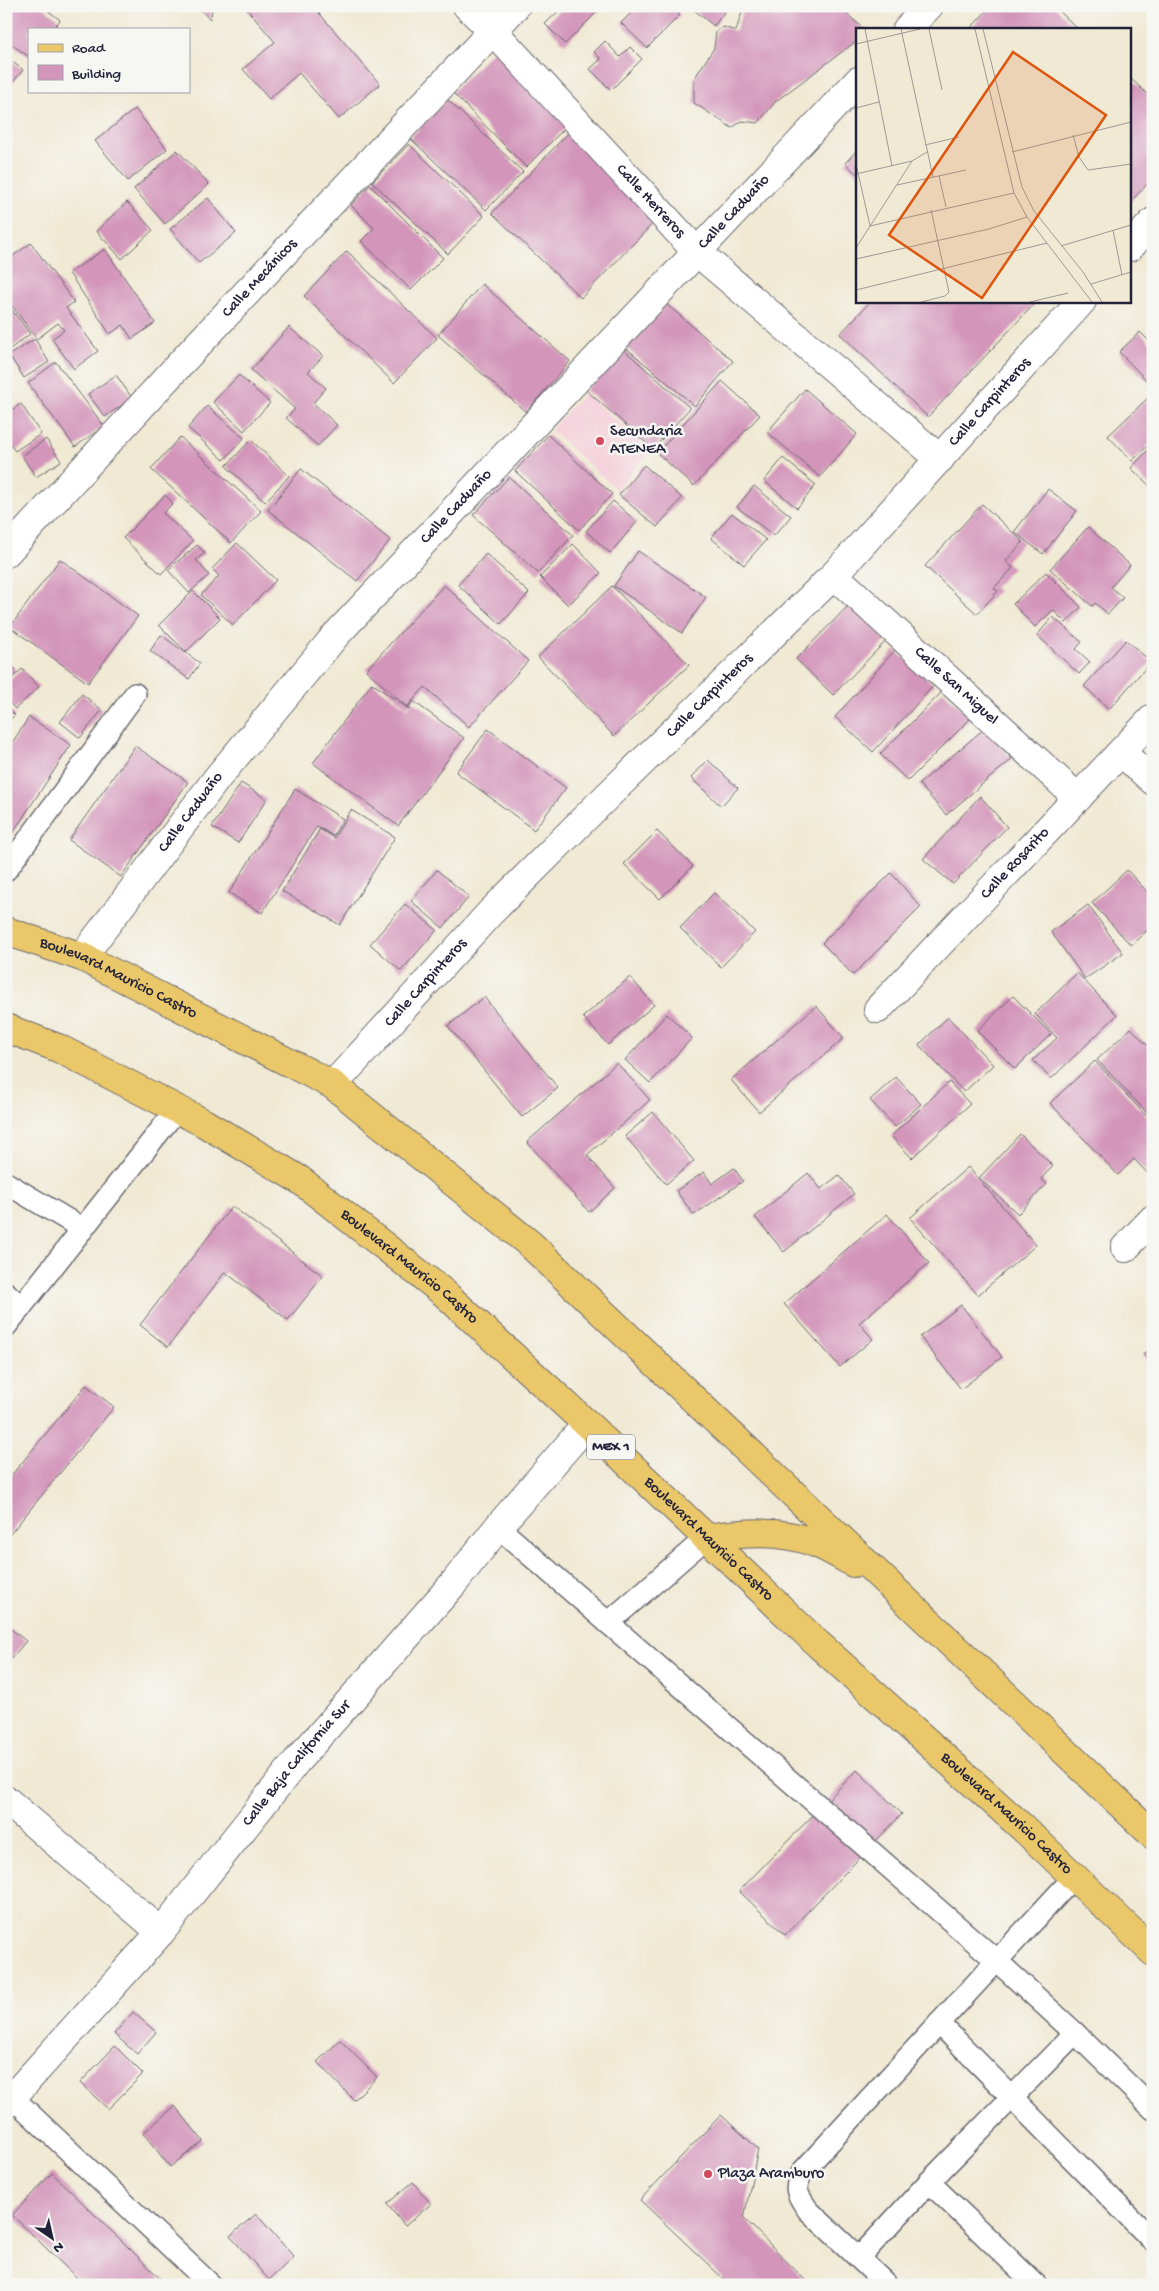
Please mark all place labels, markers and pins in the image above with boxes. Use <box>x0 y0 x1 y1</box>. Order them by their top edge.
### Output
place label: Secundaria ATENEA <box>610 423 684 460</box>
marker: Secundaria ATENEA <box>594 435 606 447</box>
place label: Plaza Aramburo <box>717 2165 824 2184</box>
marker: Plaza Aramburo <box>702 2168 714 2180</box>

